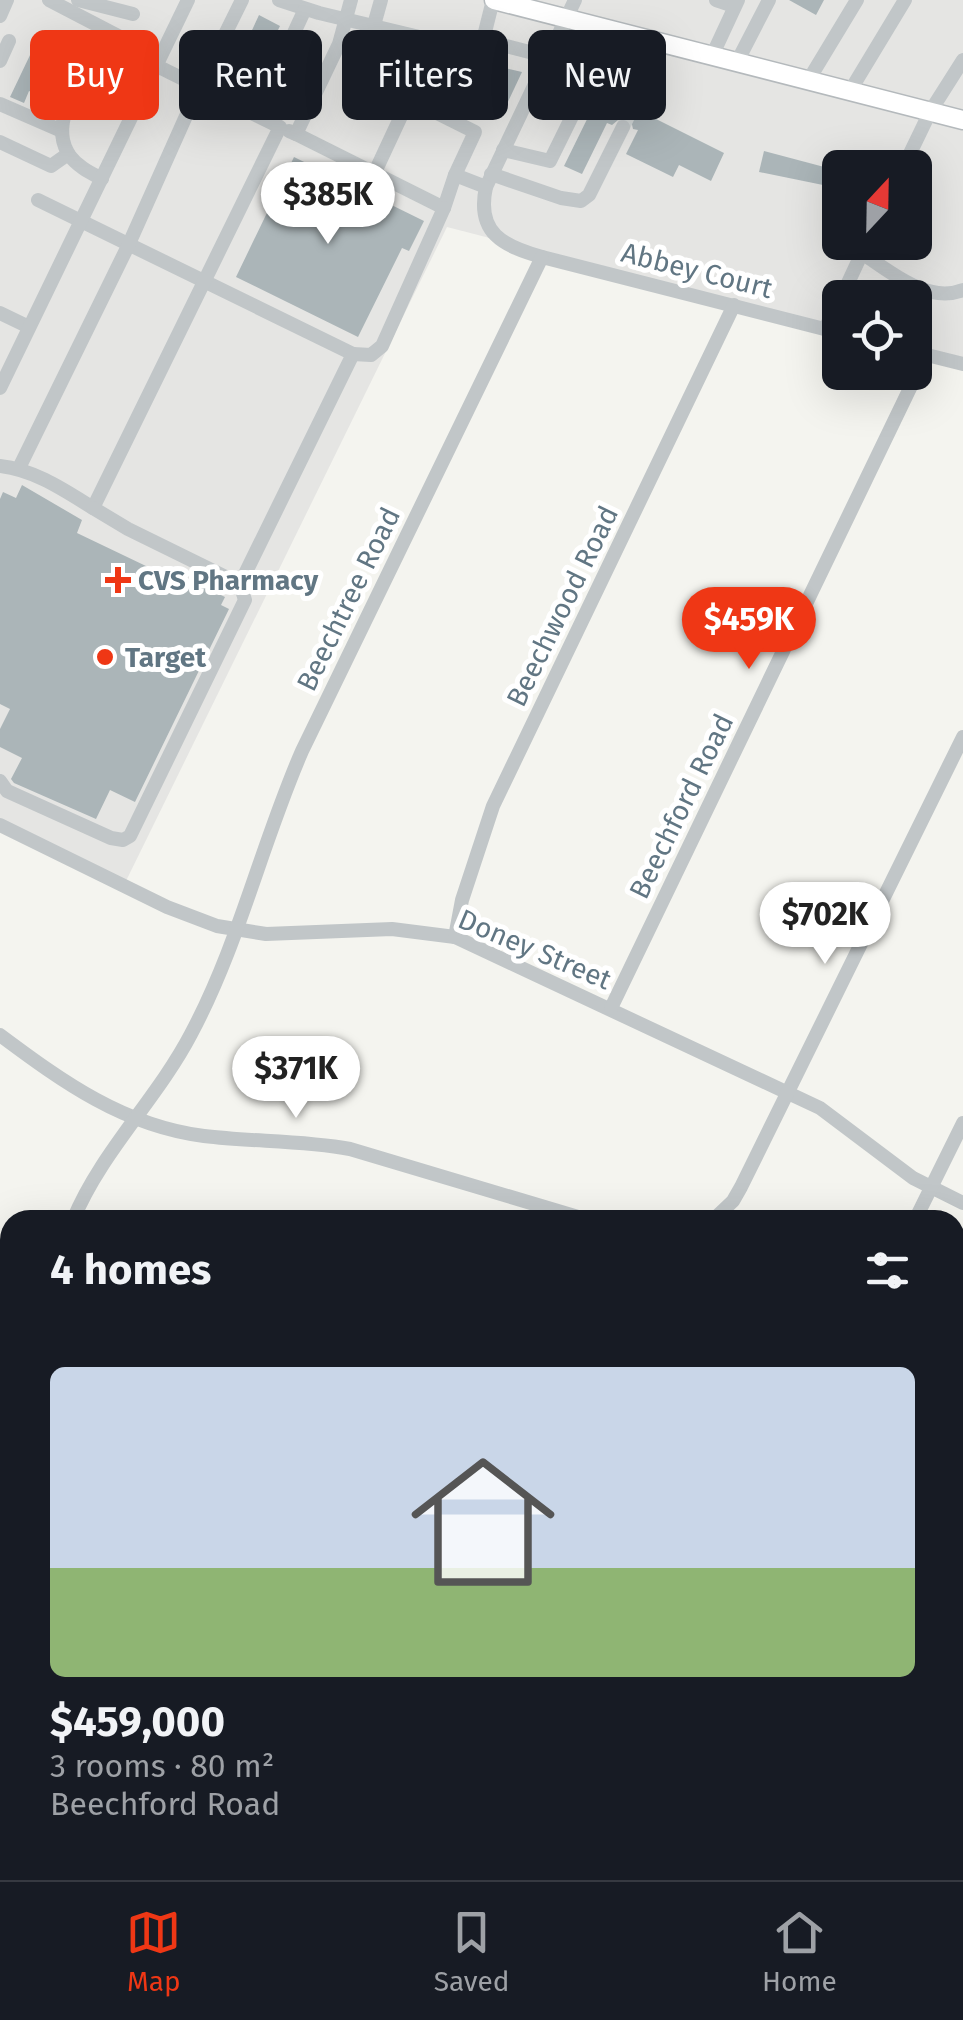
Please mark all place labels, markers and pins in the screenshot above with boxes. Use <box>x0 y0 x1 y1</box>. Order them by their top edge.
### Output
pin: $385K <box>258 162 398 247</box>
place label: CVS Pharmacy <box>138 564 319 597</box>
marker: CVS Pharmacy <box>107 569 129 591</box>
pin: $459K <box>679 587 819 672</box>
place label: Target <box>125 641 207 674</box>
marker: Target <box>94 646 116 668</box>
pin: $702K <box>755 882 895 967</box>
pin: $371K <box>226 1036 366 1121</box>

